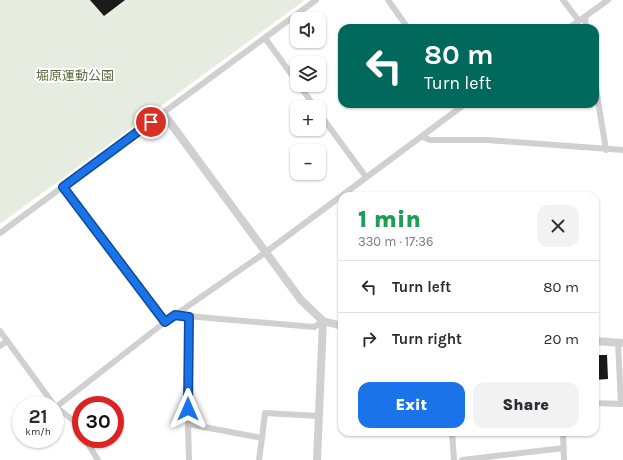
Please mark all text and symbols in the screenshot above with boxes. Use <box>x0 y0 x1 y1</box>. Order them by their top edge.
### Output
map controls <box>290 12 326 180</box>
button: sound <box>290 12 326 48</box>
text: 80 m <box>424 38 493 71</box>
icon: left <box>358 40 410 92</box>
button: layers <box>290 56 326 92</box>
park label: 堀原運動公園 <box>36 68 114 83</box>
text: Turn left <box>424 72 492 94</box>
button: + <box>290 100 326 136</box>
pin <box>134 105 168 139</box>
icon: arrive <box>140 111 162 133</box>
button: − <box>290 144 326 180</box>
text: 1 min <box>358 205 421 233</box>
button: close <box>537 205 579 247</box>
text: 330 m · 17:36 <box>358 234 433 249</box>
icon: left <box>358 276 380 298</box>
text: Turn left <box>392 278 451 296</box>
text: 80 m <box>543 278 579 296</box>
icon: right <box>358 328 380 350</box>
text: Turn right <box>392 330 462 348</box>
text: 20 m <box>544 330 579 348</box>
button: Exit <box>358 382 465 428</box>
button: Share <box>473 382 579 428</box>
position arrow <box>167 388 209 430</box>
speed limit sign: 30 <box>72 396 124 448</box>
text: 21 <box>28 405 48 428</box>
text: km/h <box>25 426 51 438</box>

